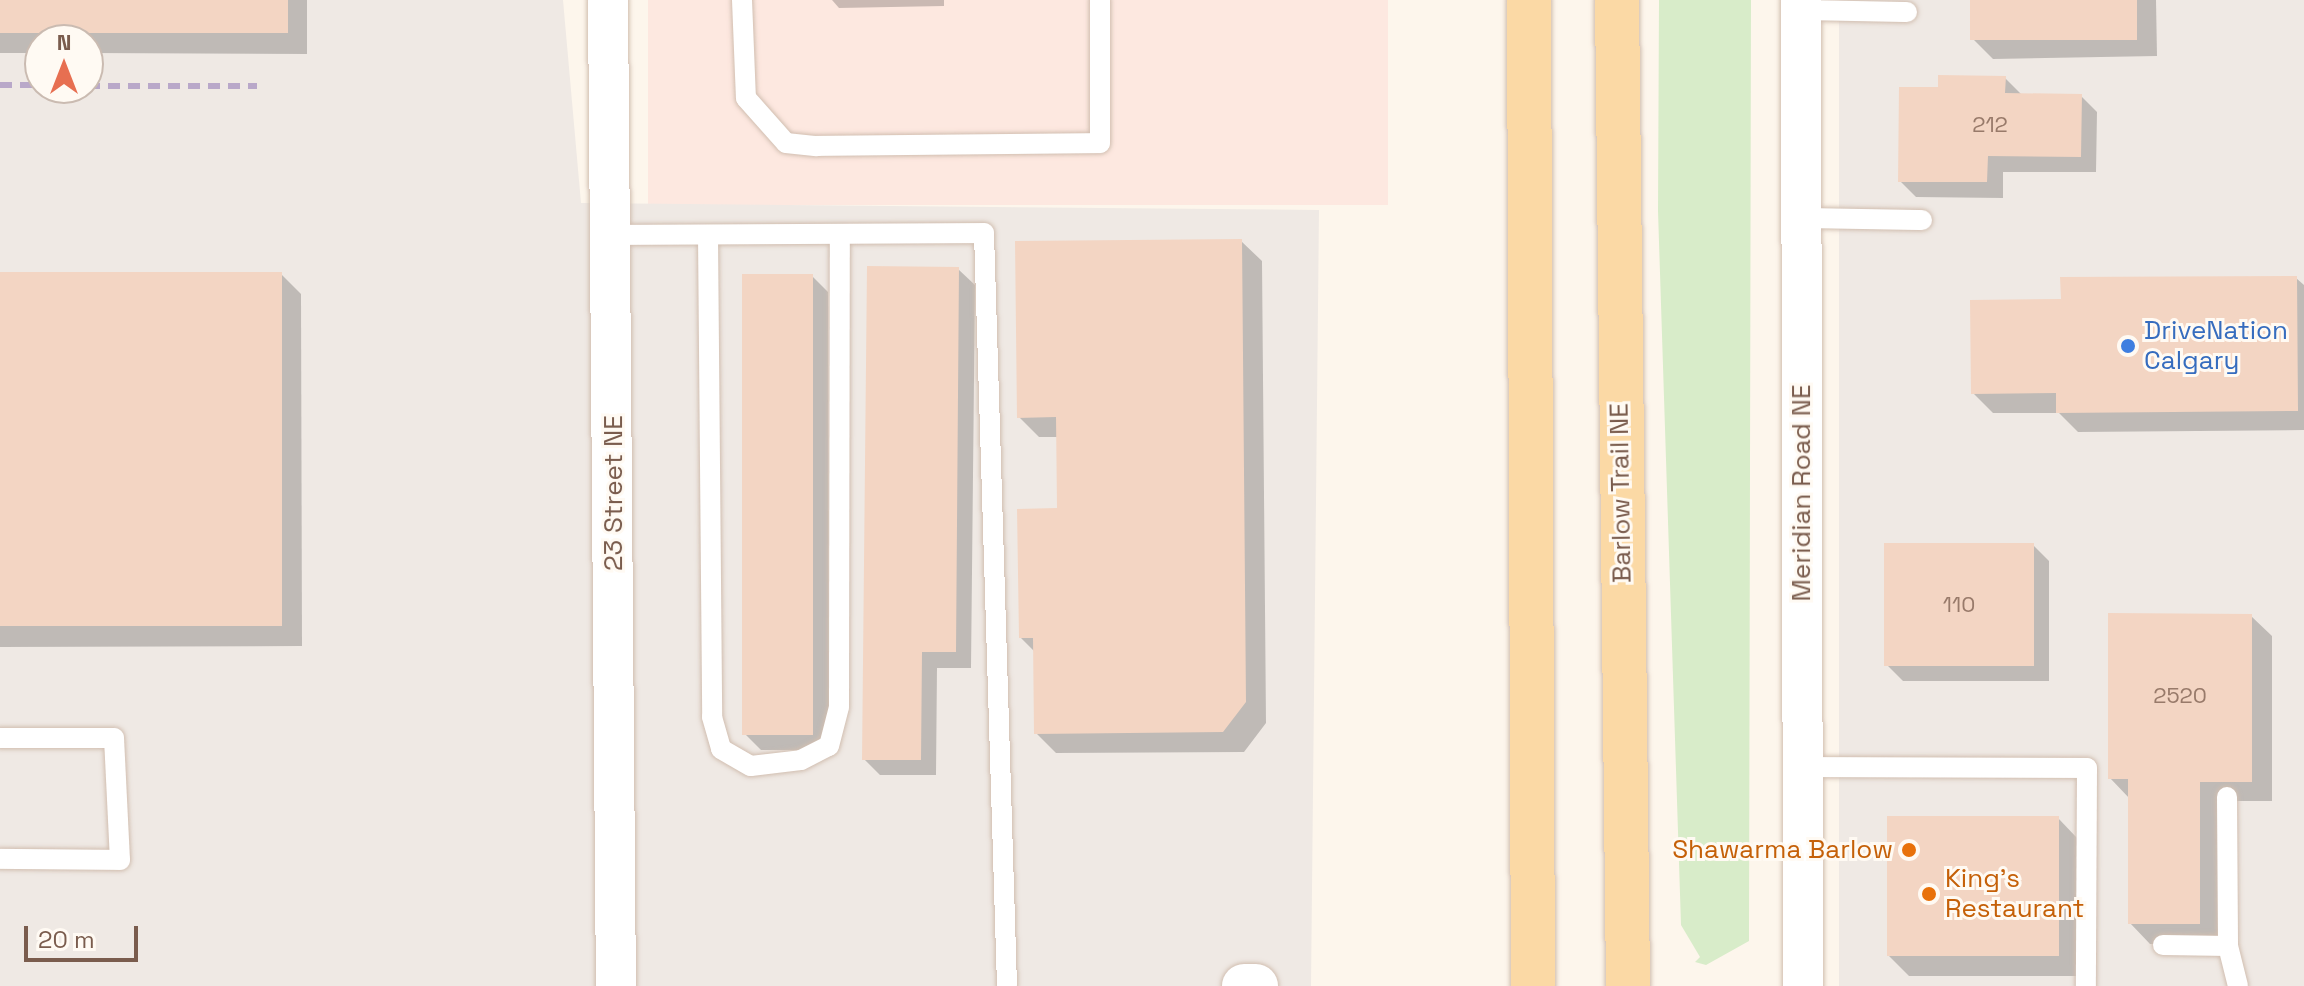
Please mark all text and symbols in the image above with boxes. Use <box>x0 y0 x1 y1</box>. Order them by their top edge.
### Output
north arrow <box>24 24 104 104</box>
text: N <box>57 28 71 56</box>
house number: 212 <box>1972 112 2008 138</box>
place label: DriveNation Calgary <box>2144 315 2288 376</box>
marker: DriveNation Calgary <box>2119 337 2137 355</box>
street label: Meridian Road NE <box>1786 384 1818 602</box>
street label: Barlow Trail NE <box>1604 402 1638 584</box>
street label: 23 Street NE <box>598 415 630 571</box>
house number: 110 <box>1943 592 1975 618</box>
house number: 2520 <box>2153 683 2207 709</box>
place label: Shawarma Barlow <box>1672 834 1893 866</box>
marker: Shawarma Barlow <box>1900 841 1918 859</box>
place label: King's Restaurant <box>1945 863 2084 924</box>
marker: King's Restaurant <box>1920 885 1938 903</box>
scale bar <box>28 910 142 960</box>
text: 20 m <box>38 924 95 955</box>

